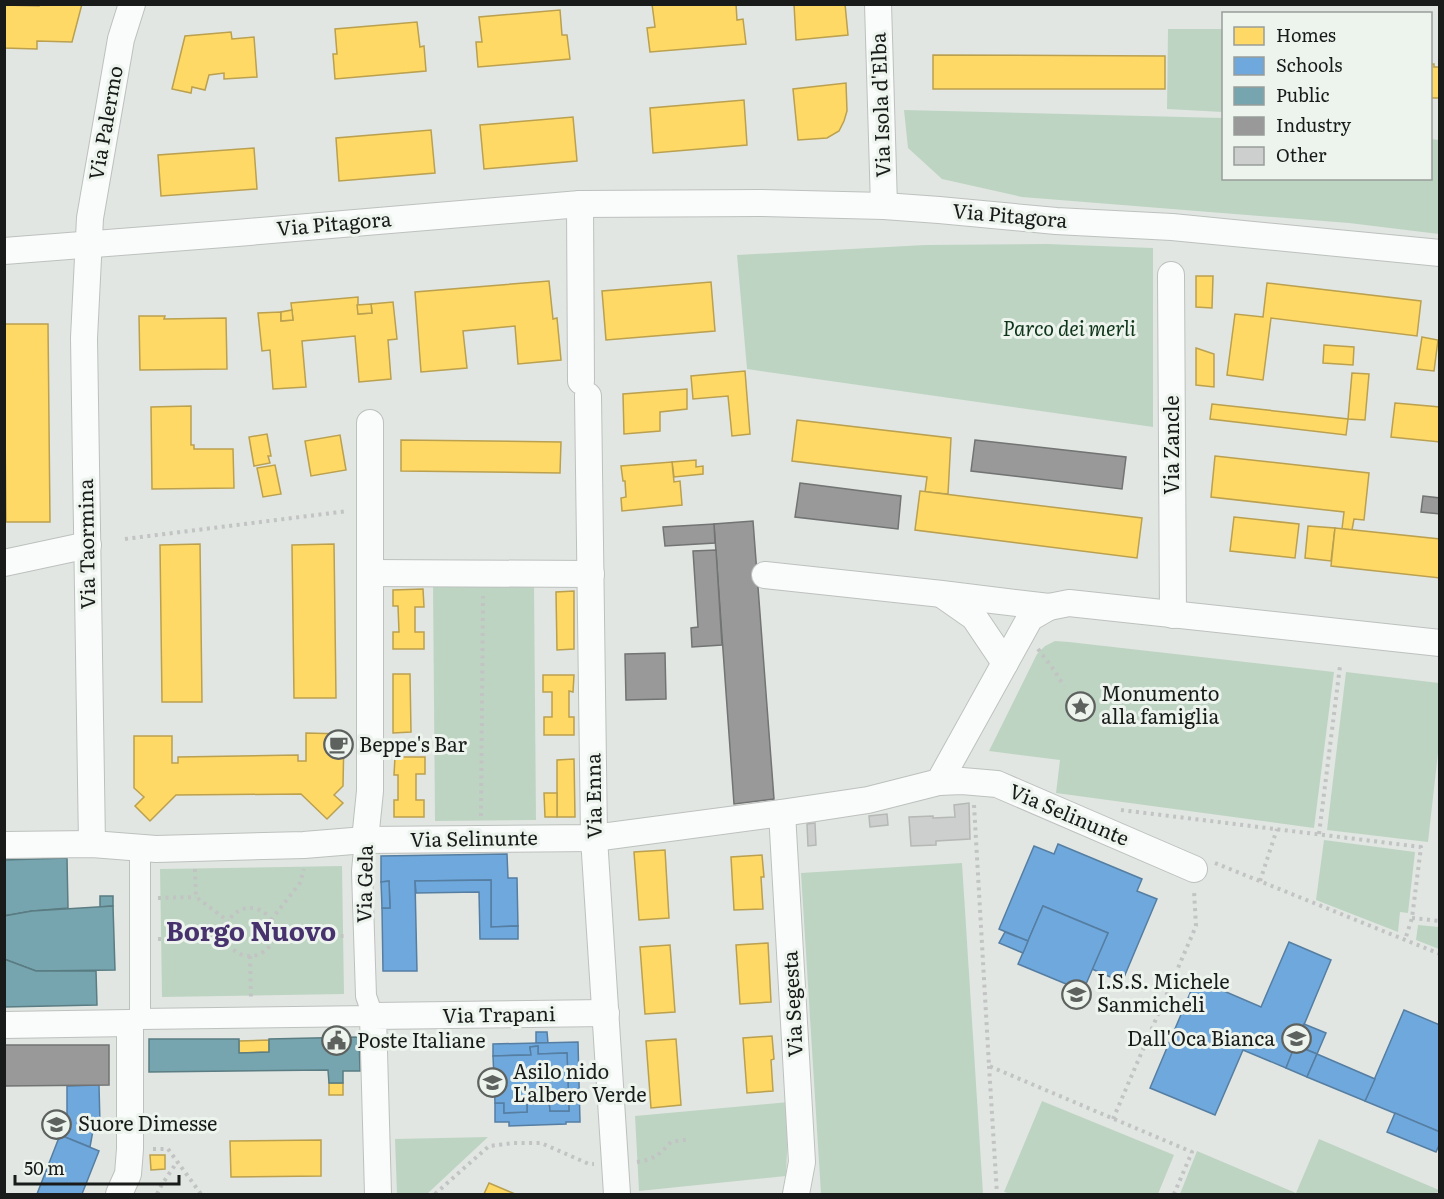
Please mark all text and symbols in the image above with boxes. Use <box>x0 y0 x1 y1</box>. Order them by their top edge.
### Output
legend <box>1222 12 1432 180</box>
text: Homes <box>1276 21 1336 48</box>
street label: Via Isola d'Elba <box>861 32 897 178</box>
text: Schools <box>1276 51 1342 78</box>
street label: Via Palermo <box>79 63 129 182</box>
text: Public <box>1276 81 1330 108</box>
text: Industry <box>1276 111 1352 138</box>
text: Other <box>1276 141 1327 168</box>
street label: Via Pitagora <box>951 194 1069 234</box>
street label: Via Pitagora <box>275 202 393 242</box>
park label: Parco dei merli <box>1002 312 1136 342</box>
street label: Via Zancle <box>1155 395 1185 495</box>
street label: Via Taormina <box>69 478 101 610</box>
place label: Monumento alla famiglia <box>1101 677 1219 730</box>
place icon: Monumento alla famiglia <box>1064 690 1096 722</box>
place label: Beppe's Bar <box>359 728 468 758</box>
cafe icon: Beppe's Bar <box>322 729 354 761</box>
street label: Via Enna <box>576 753 608 839</box>
street label: Via Selinunte <box>1005 774 1134 852</box>
street label: Via Selinunte <box>410 821 538 853</box>
street label: Via Gela <box>347 844 379 923</box>
district label: Borgo Nuovo <box>166 910 336 949</box>
street label: Via Segesta <box>773 950 809 1058</box>
place label: I.S.S. Michele Sanmicheli <box>1097 965 1230 1018</box>
school or university icon: I.S.S. Michele Sanmicheli <box>1060 978 1092 1010</box>
street label: Via Trapani <box>442 997 556 1029</box>
place label: Dall'Oca Bianca <box>1127 1022 1275 1052</box>
school or university icon: Dall'Oca Bianca <box>1280 1023 1312 1055</box>
place label: Poste Italiane <box>357 1024 486 1054</box>
public building icon: Poste Italiane <box>320 1025 352 1057</box>
place label: Asilo nido L'albero Verde <box>513 1055 647 1108</box>
school or university icon: Asilo nido L'albero Verde <box>476 1067 508 1099</box>
place label: Suore Dimesse <box>78 1107 217 1137</box>
school or university icon: Suore Dimesse <box>41 1108 73 1140</box>
scale bar <box>15 1148 178 1186</box>
text: 50 m <box>24 1154 65 1181</box>

